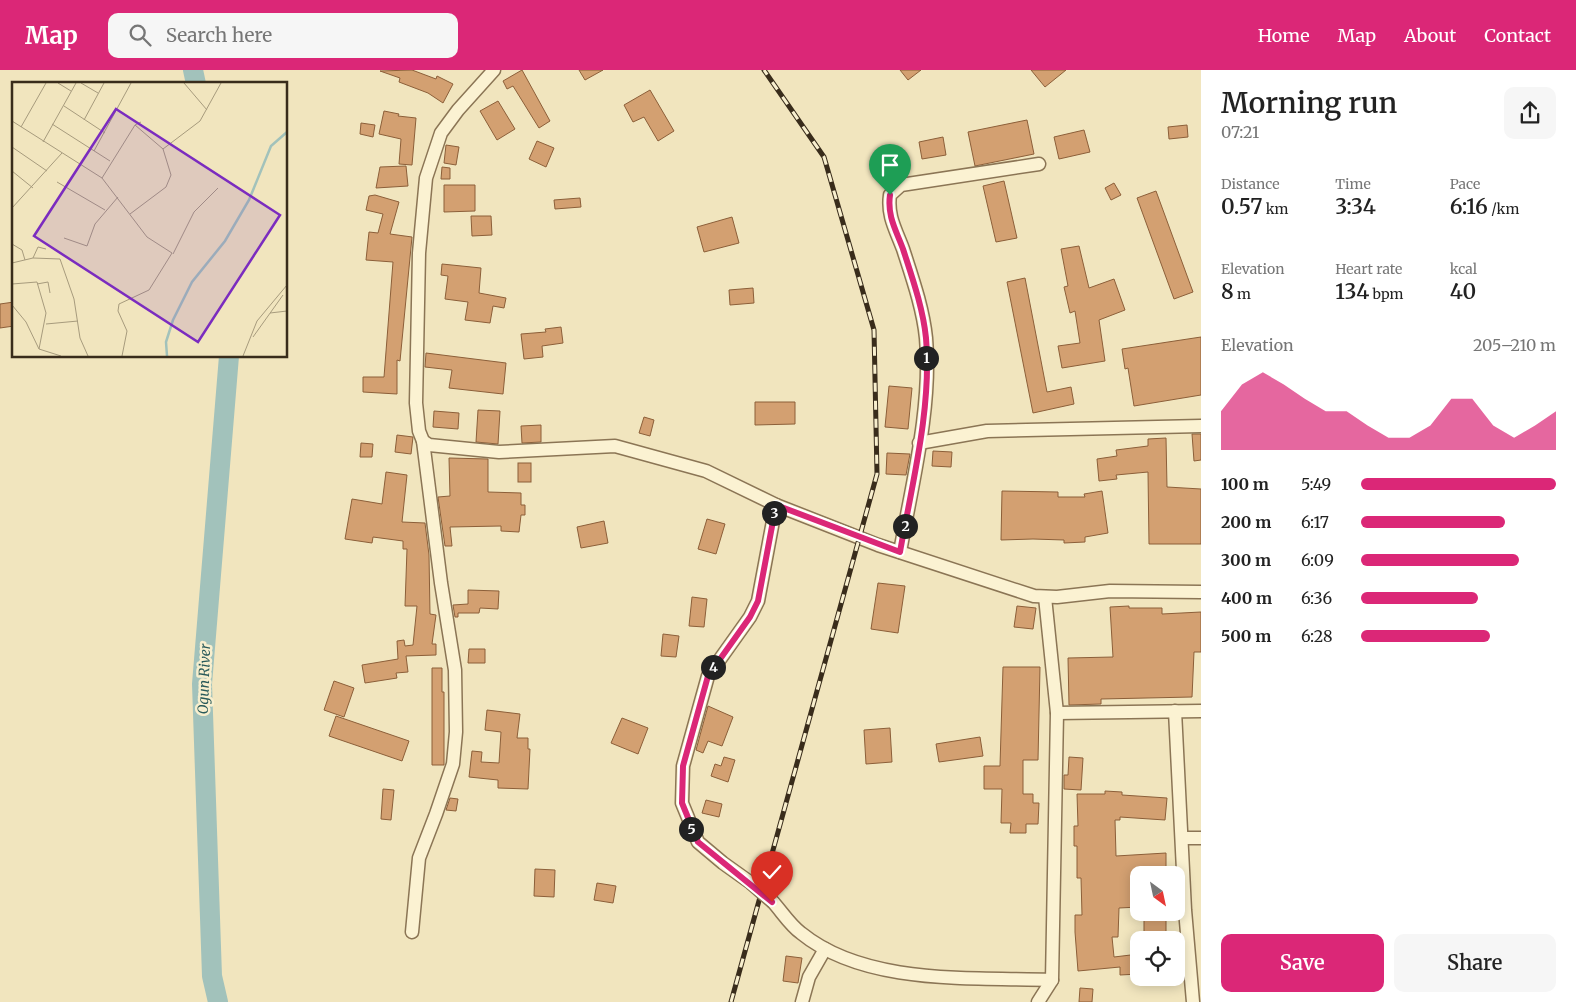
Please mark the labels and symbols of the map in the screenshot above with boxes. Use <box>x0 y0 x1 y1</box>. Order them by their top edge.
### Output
inset map <box>12 82 288 358</box>
pin <box>869 144 911 195</box>
pin: 1 <box>914 346 938 370</box>
pin: 3 <box>762 500 786 526</box>
pin: 2 <box>892 514 918 538</box>
water label: Ogun River <box>194 643 214 715</box>
pin: 4 <box>700 654 726 680</box>
pin: 5 <box>678 816 704 842</box>
pin <box>751 851 793 902</box>
north arrow <box>1130 866 1185 921</box>

